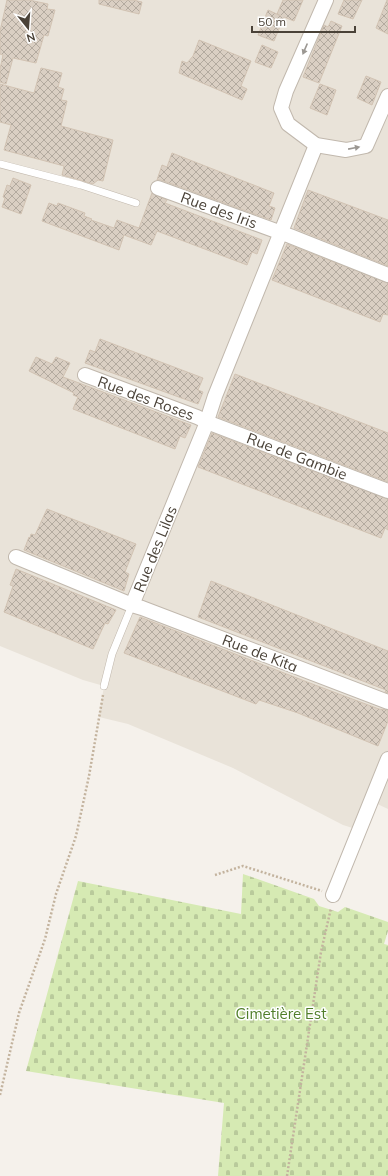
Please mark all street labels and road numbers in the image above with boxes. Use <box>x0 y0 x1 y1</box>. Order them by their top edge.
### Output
street label: Rue des Iris <box>178 187 260 233</box>
street label: Rue des Roses <box>95 372 197 424</box>
street label: Rue de Gambie <box>244 428 350 484</box>
street label: Rue des Lilas <box>129 503 181 595</box>
street label: Rue de Kita <box>219 630 301 676</box>

